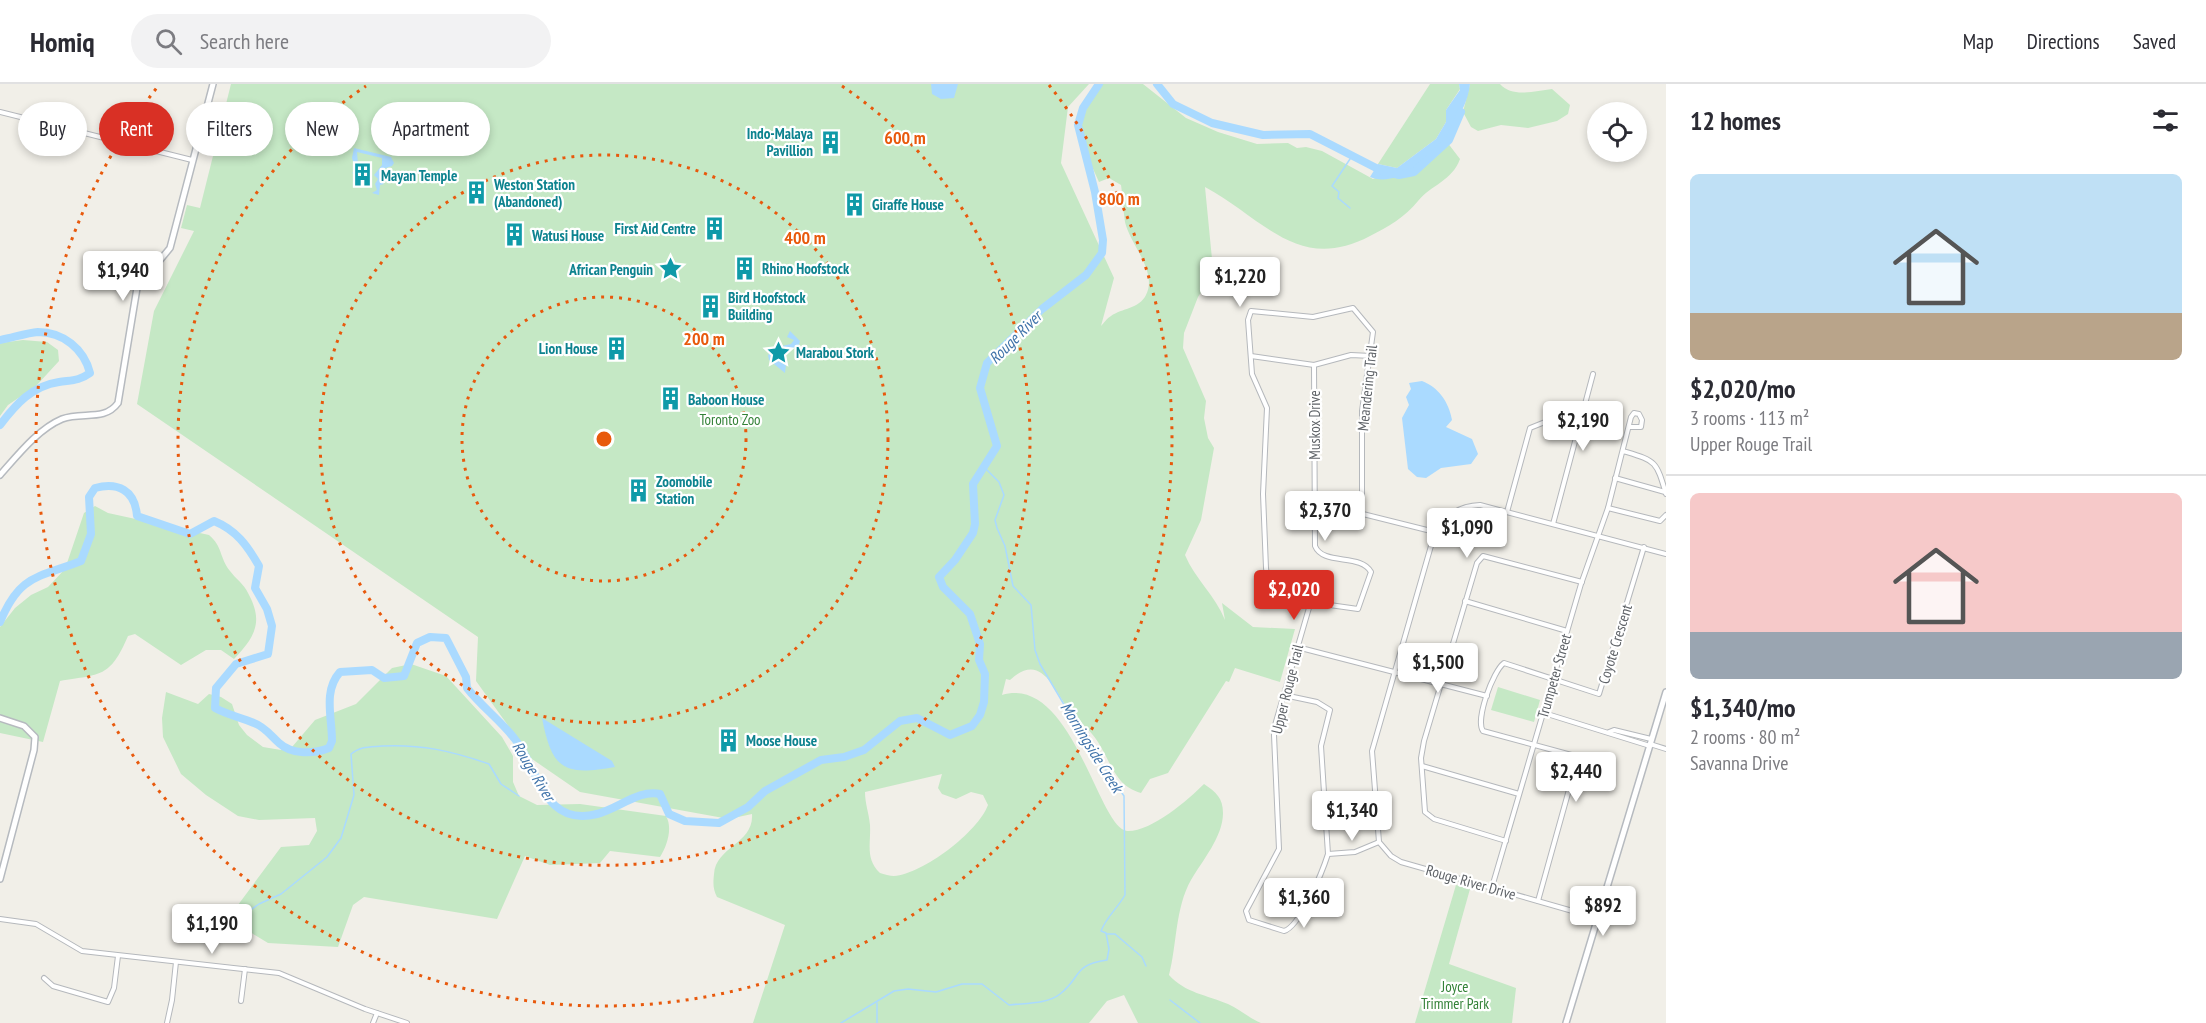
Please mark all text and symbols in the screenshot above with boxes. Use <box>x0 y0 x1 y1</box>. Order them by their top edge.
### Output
search box <box>131 14 551 68</box>
text: Homiq <box>30 23 95 60</box>
icon: search <box>152 25 185 58</box>
text: Search here <box>200 27 289 55</box>
text: Map <box>1963 28 1994 55</box>
text: Directions <box>2027 28 2100 55</box>
text: Saved <box>2133 28 2176 55</box>
chip: Buy <box>18 102 87 156</box>
chip: Rent <box>99 102 174 156</box>
chip: Filters <box>186 102 273 156</box>
chip: New <box>285 102 359 156</box>
chip: Apartment <box>371 102 490 156</box>
map controls <box>1587 102 1647 162</box>
button: locate <box>1587 102 1647 162</box>
text: 12 homes <box>1690 104 1781 137</box>
icon: filters <box>2149 104 2182 137</box>
place label: Indo-Malaya Pavillion <box>747 124 813 160</box>
text: 600 m <box>884 126 926 149</box>
building icon: Indo-Malaya Pavillion <box>818 129 844 155</box>
building icon: Mayan Temple <box>350 162 376 188</box>
place label: Mayan Temple <box>381 166 457 185</box>
place label: Weston Station (Abandoned) <box>493 175 575 211</box>
building icon: Weston Station (Abandoned) <box>463 180 489 206</box>
text: 800 m <box>1098 187 1140 210</box>
building icon: Giraffe House <box>841 191 867 217</box>
place label: Giraffe House <box>872 195 944 214</box>
icon: home <box>1882 213 1990 321</box>
building icon: First Aid Centre <box>701 215 727 241</box>
place label: First Aid Centre <box>615 219 696 238</box>
building icon: Watusi House <box>501 222 527 248</box>
place label: Watusi House <box>531 226 604 245</box>
text: 400 m <box>784 226 826 249</box>
pin: $1,940 <box>74 251 172 302</box>
building icon: Rhino Hoofstock <box>731 255 757 281</box>
place icon: African Penguin <box>658 256 684 282</box>
text: $1,940 <box>97 257 149 283</box>
pin: $1,220 <box>1191 257 1289 308</box>
place label: Rhino Hoofstock <box>762 259 850 278</box>
place label: African Penguin <box>568 260 653 279</box>
text: $1,220 <box>1214 263 1266 289</box>
place label: Bird Hoofstock Building <box>728 288 807 324</box>
building icon: Bird Hoofstock Building <box>697 293 723 319</box>
water label: Rouge River <box>985 305 1047 367</box>
text: 200 m <box>683 327 725 350</box>
building icon: Lion House <box>603 335 629 361</box>
place label: Lion House <box>539 339 598 358</box>
place icon: Marabou Stork <box>765 339 791 365</box>
place label: Marabou Stork <box>796 343 875 362</box>
street label: Meandering Trail <box>1353 343 1381 432</box>
text: $2,020/mo <box>1690 372 1796 405</box>
building icon: Baboon House <box>657 386 683 412</box>
place label: Baboon House <box>688 390 764 409</box>
street label: Muskox Drive <box>1305 390 1324 460</box>
pin: $2,190 <box>1534 401 1632 452</box>
text: 3 rooms · 113 m² <box>1690 405 1809 431</box>
text: $2,190 <box>1557 407 1609 433</box>
park label: Toronto Zoo <box>699 410 761 429</box>
centre of rings <box>594 429 614 449</box>
text: Upper Rouge Trail <box>1690 431 1812 457</box>
place label: Zoomobile Station <box>656 472 712 508</box>
building icon: Zoomobile Station <box>625 477 651 503</box>
pin: $2,370 <box>1276 491 1374 542</box>
text: $2,370 <box>1299 497 1351 523</box>
pin: $1,090 <box>1418 508 1516 559</box>
text: $1,090 <box>1441 514 1493 540</box>
icon: home <box>1882 532 1990 640</box>
pin: $2,020 <box>1245 570 1343 621</box>
text: $2,020 <box>1268 576 1320 602</box>
street label: Coyote Crescent <box>1594 602 1636 686</box>
street label: Trumpeter Street <box>1533 632 1575 720</box>
street label: Upper Rouge Trail <box>1267 642 1307 736</box>
pin: $1,500 <box>1389 643 1487 694</box>
text: $1,500 <box>1412 649 1464 675</box>
text: $1,340/mo <box>1690 691 1796 724</box>
water label: Morningside Creek <box>1056 698 1129 797</box>
text: 2 rooms · 80 m² <box>1690 724 1800 750</box>
building icon: Moose House <box>715 727 741 753</box>
place label: Moose House <box>746 731 817 750</box>
water label: Rouge River <box>508 737 561 807</box>
text: Savanna Drive <box>1690 750 1788 776</box>
pin: $2,440 <box>1527 752 1625 803</box>
text: $2,440 <box>1550 758 1602 784</box>
pin: $1,340 <box>1303 791 1401 842</box>
text: $1,340 <box>1326 797 1378 823</box>
street label: Rouge River Drive <box>1424 860 1518 904</box>
pin: $1,360 <box>1255 878 1353 929</box>
text: $1,360 <box>1278 884 1330 910</box>
pin: $892 <box>1567 886 1639 937</box>
text: $892 <box>1584 892 1622 918</box>
pin: $1,190 <box>163 904 261 955</box>
text: $1,190 <box>186 910 238 936</box>
park label: Joyce Trimmer Park <box>1421 977 1489 1013</box>

